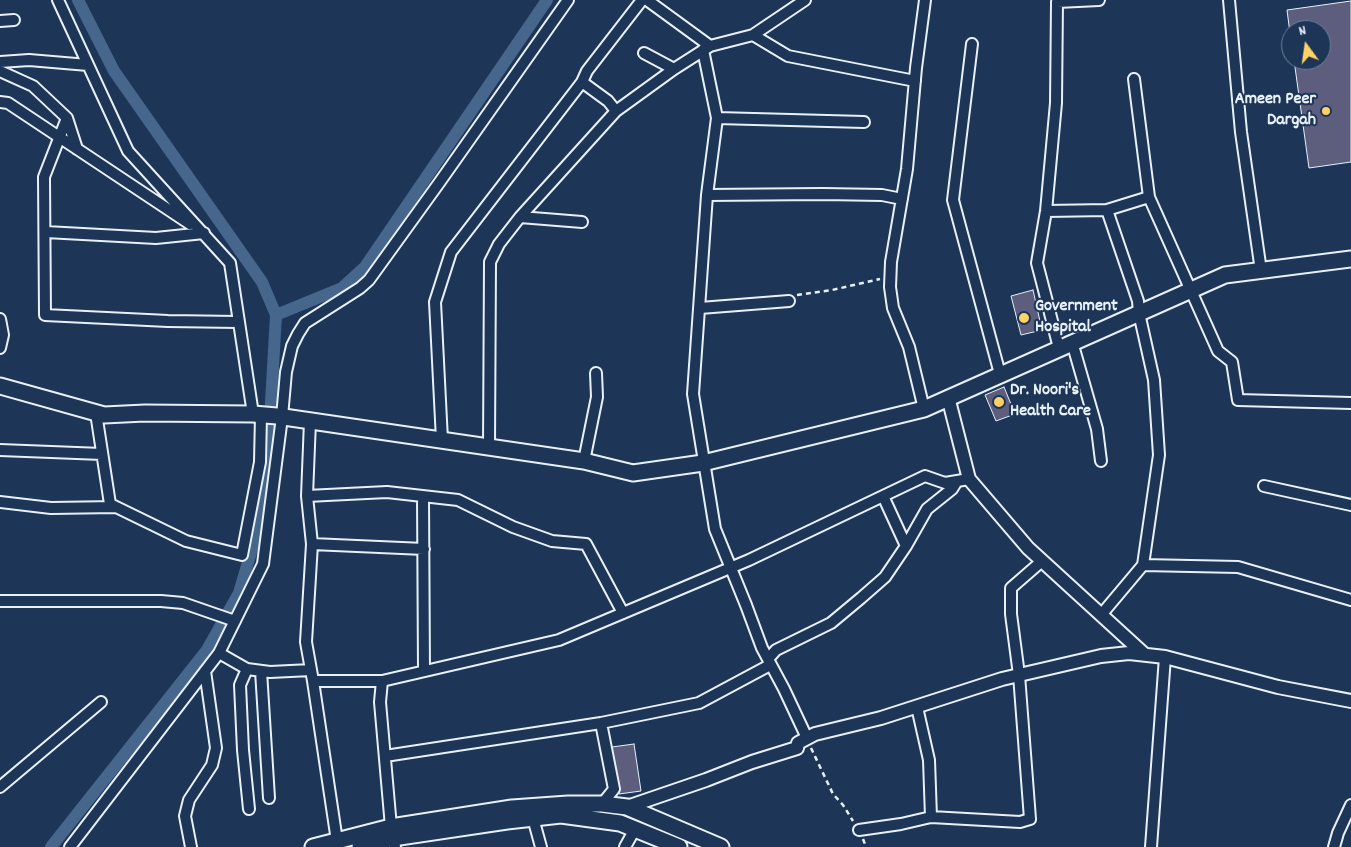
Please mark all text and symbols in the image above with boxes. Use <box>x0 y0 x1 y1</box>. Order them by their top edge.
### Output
north arrow <box>1281 20 1331 70</box>
text: N <box>1297 21 1308 42</box>
place label: Ameen Peer Dargah <box>1235 90 1316 132</box>
marker: Ameen Peer Dargah <box>1320 105 1332 117</box>
place label: Government Hospital <box>1035 297 1118 340</box>
marker: Government Hospital <box>1017 311 1031 325</box>
place label: Dr. Noori's Health Care <box>1010 381 1091 424</box>
marker: Dr. Noori's Health Care <box>992 395 1006 409</box>

